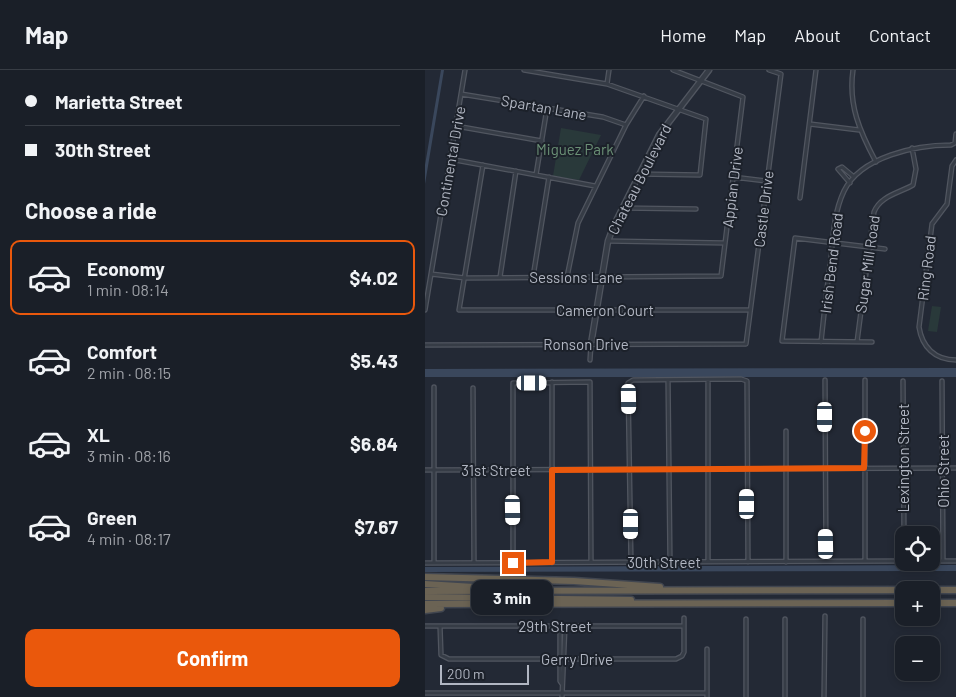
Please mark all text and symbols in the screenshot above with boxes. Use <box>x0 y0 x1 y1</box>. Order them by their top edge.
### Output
text: Map <box>25 20 68 49</box>
text: Home <box>660 24 706 46</box>
text: Map <box>734 24 766 46</box>
text: About <box>794 24 841 46</box>
text: Contact <box>869 24 931 46</box>
text: Marietta Street <box>55 90 182 113</box>
street label: Spartan Lane <box>500 91 588 123</box>
street label: Continental Drive <box>431 104 469 218</box>
street label: Chateau Boulevard <box>603 121 675 237</box>
text: 30th Street <box>55 138 151 161</box>
park label: Miguez Park <box>536 140 614 158</box>
street label: Appian Drive <box>718 145 746 229</box>
street label: Castle Drive <box>749 170 777 248</box>
text: Choose a ride <box>25 197 157 223</box>
street label: Irish Bend Road <box>816 212 846 314</box>
street label: Sugar Mill Road <box>851 214 883 314</box>
street label: Ring Road <box>913 235 939 301</box>
icon: car <box>27 255 72 300</box>
text: Economy <box>87 257 165 280</box>
text: $4.02 <box>350 266 398 289</box>
street label: Sessions Lane <box>529 268 623 286</box>
text: 1 min · 08:14 <box>87 280 169 299</box>
street label: Cameron Court <box>556 301 654 319</box>
street label: Ronson Drive <box>543 335 629 353</box>
icon: car <box>27 338 72 383</box>
text: Comfort <box>87 340 157 363</box>
text: $5.43 <box>350 349 398 372</box>
text: 2 min · 08:15 <box>87 363 171 382</box>
car <box>517 376 547 391</box>
car <box>621 384 636 414</box>
car <box>817 402 832 432</box>
street label: Lexington Street <box>894 404 912 512</box>
route start <box>854 420 876 442</box>
icon: car <box>27 421 72 466</box>
text: XL <box>87 423 110 446</box>
text: $6.84 <box>350 432 398 455</box>
street label: Ohio Street <box>934 434 952 508</box>
text: 3 min · 08:16 <box>87 446 171 465</box>
street label: 31st Street <box>461 461 531 479</box>
car <box>739 489 754 519</box>
car <box>505 495 520 525</box>
icon: car <box>27 504 72 549</box>
text: Green <box>87 506 137 529</box>
car <box>623 509 638 539</box>
text: $7.67 <box>354 515 398 538</box>
map controls <box>895 526 940 681</box>
button: locate <box>895 526 940 571</box>
text: 4 min · 08:17 <box>87 529 171 548</box>
car <box>818 529 833 559</box>
route end <box>502 552 524 574</box>
street label: 30th Street <box>627 553 701 571</box>
callout: 3 min <box>472 580 554 616</box>
button: + <box>895 581 940 626</box>
text: 3 min <box>493 588 531 607</box>
street label: 29th Street <box>518 617 592 635</box>
button: Confirm <box>25 629 400 687</box>
button: − <box>895 636 940 681</box>
street label: Gerry Drive <box>541 650 613 668</box>
scale bar <box>440 662 529 685</box>
text: 200 m <box>447 665 485 682</box>

